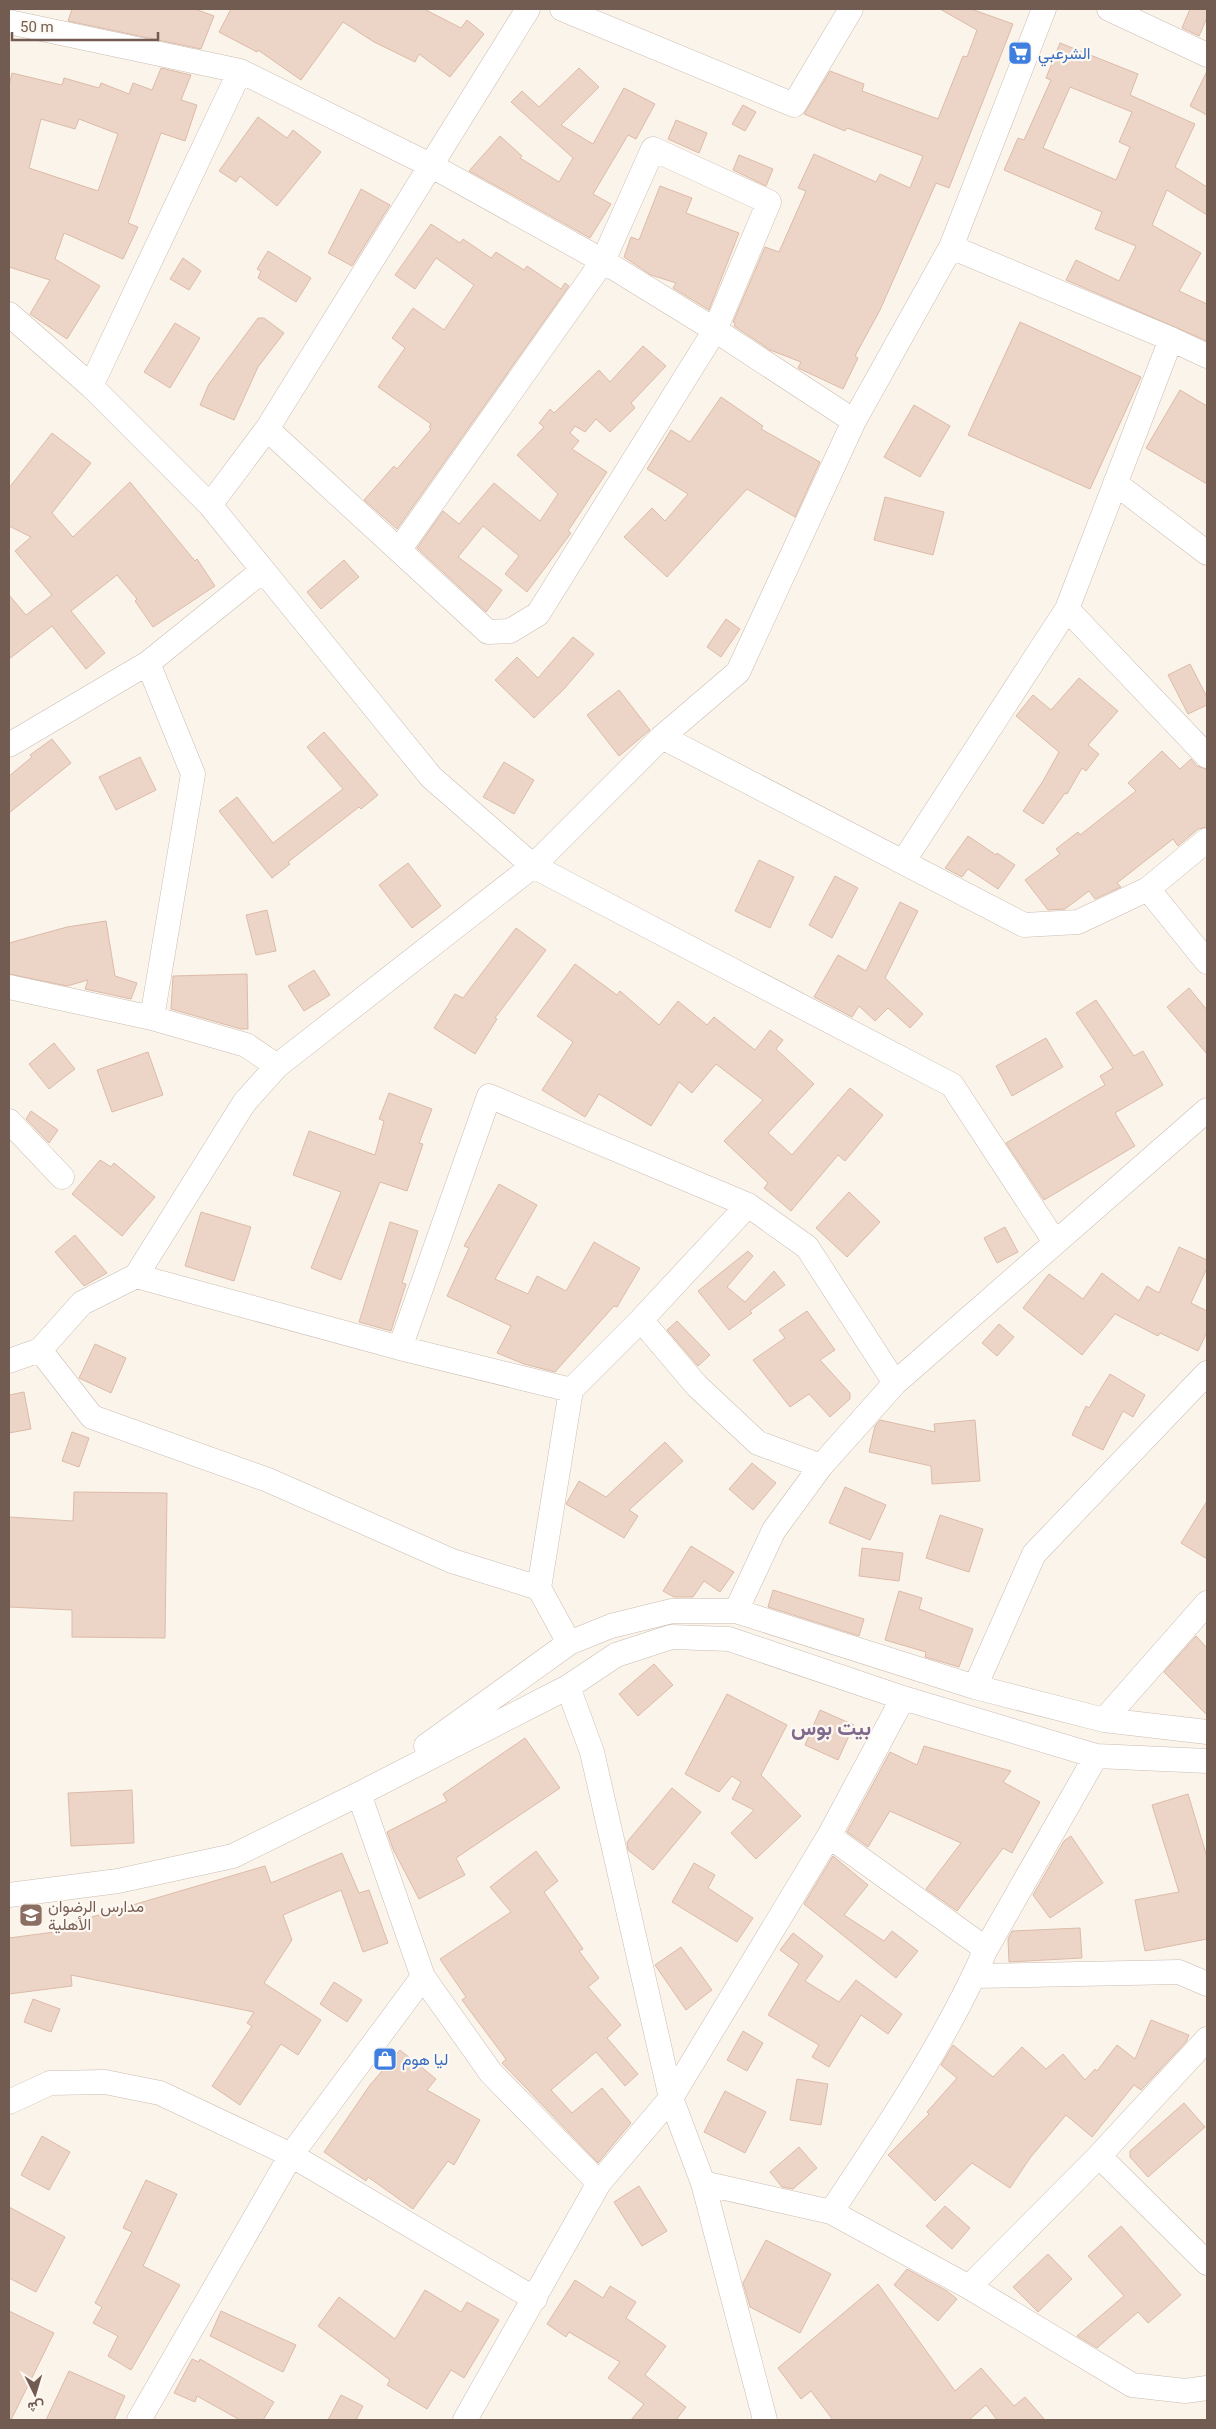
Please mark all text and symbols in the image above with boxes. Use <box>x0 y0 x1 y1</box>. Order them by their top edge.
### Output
scale bar <box>12 10 159 42</box>
text: 50 m <box>20 18 54 36</box>
supermarket icon: الشرعبي <box>1007 40 1033 66</box>
place label: الشرعبي <box>1038 44 1091 67</box>
district label: بيت بوس <box>791 1716 871 1741</box>
place label: مدارس الرضوان الأهلية <box>48 1897 144 1934</box>
school or university icon: مدارس الرضوان الأهلية <box>18 1902 44 1928</box>
shop icon: ليا هوم <box>372 2046 398 2072</box>
place label: ليا هوم <box>402 2050 448 2070</box>
north arrow <box>10 2369 60 2419</box>
text: ش <box>27 2397 45 2416</box>

